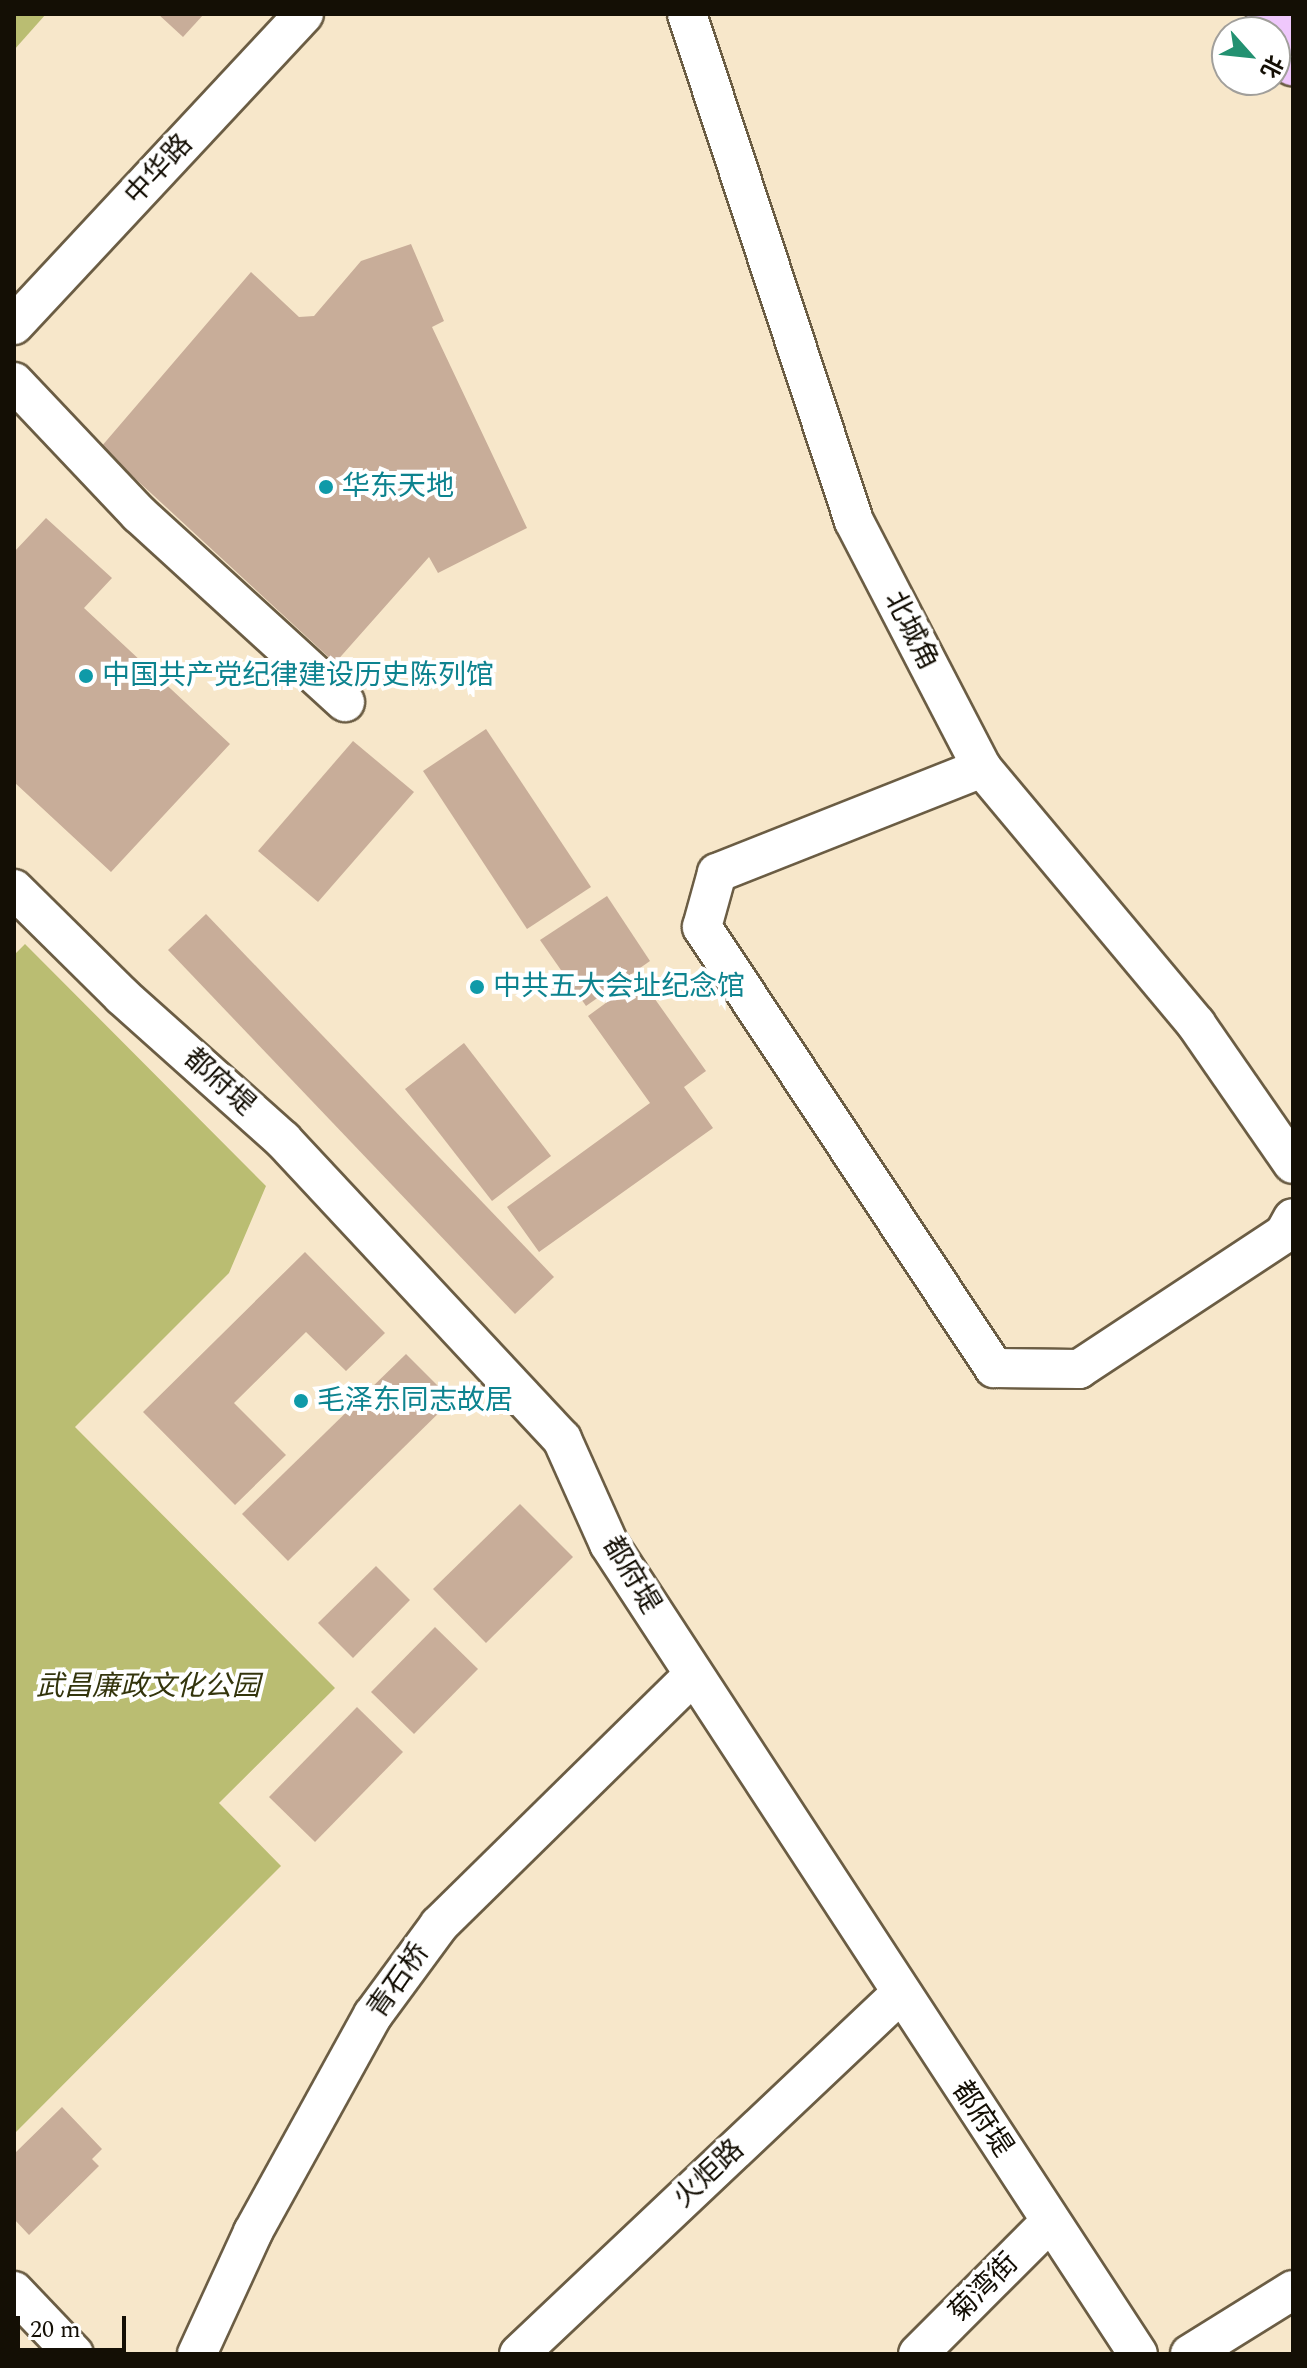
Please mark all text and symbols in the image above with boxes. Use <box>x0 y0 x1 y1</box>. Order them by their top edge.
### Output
north arrow <box>1211 16 1291 96</box>
text: 北 <box>1251 49 1291 84</box>
street label: 中华路 <box>118 128 200 212</box>
place label: 华东天地 <box>342 470 454 504</box>
marker: 华东天地 <box>317 478 335 496</box>
street label: 北城角 <box>877 586 945 676</box>
place label: 中国共产党纪律建设历史陈列馆 <box>102 659 494 693</box>
marker: 中国共产党纪律建设历史陈列馆 <box>77 667 95 685</box>
place label: 中共五大会址纪念馆 <box>493 970 745 1004</box>
marker: 中共五大会址纪念馆 <box>468 978 486 996</box>
street label: 都府堤 <box>177 1041 261 1123</box>
place label: 毛泽东同志故居 <box>317 1384 513 1418</box>
marker: 毛泽东同志故居 <box>292 1392 310 1410</box>
street label: 都府堤 <box>595 1530 667 1620</box>
park label: 武昌廉政文化公园 <box>36 1670 260 1704</box>
street label: 青石桥 <box>361 1937 437 2025</box>
street label: 都府堤 <box>945 2075 1019 2163</box>
street label: 火炬路 <box>667 2133 751 2215</box>
street label: 菊湾街 <box>942 2246 1026 2330</box>
scale bar <box>20 2300 130 2350</box>
text: 20 m <box>30 2312 81 2348</box>

